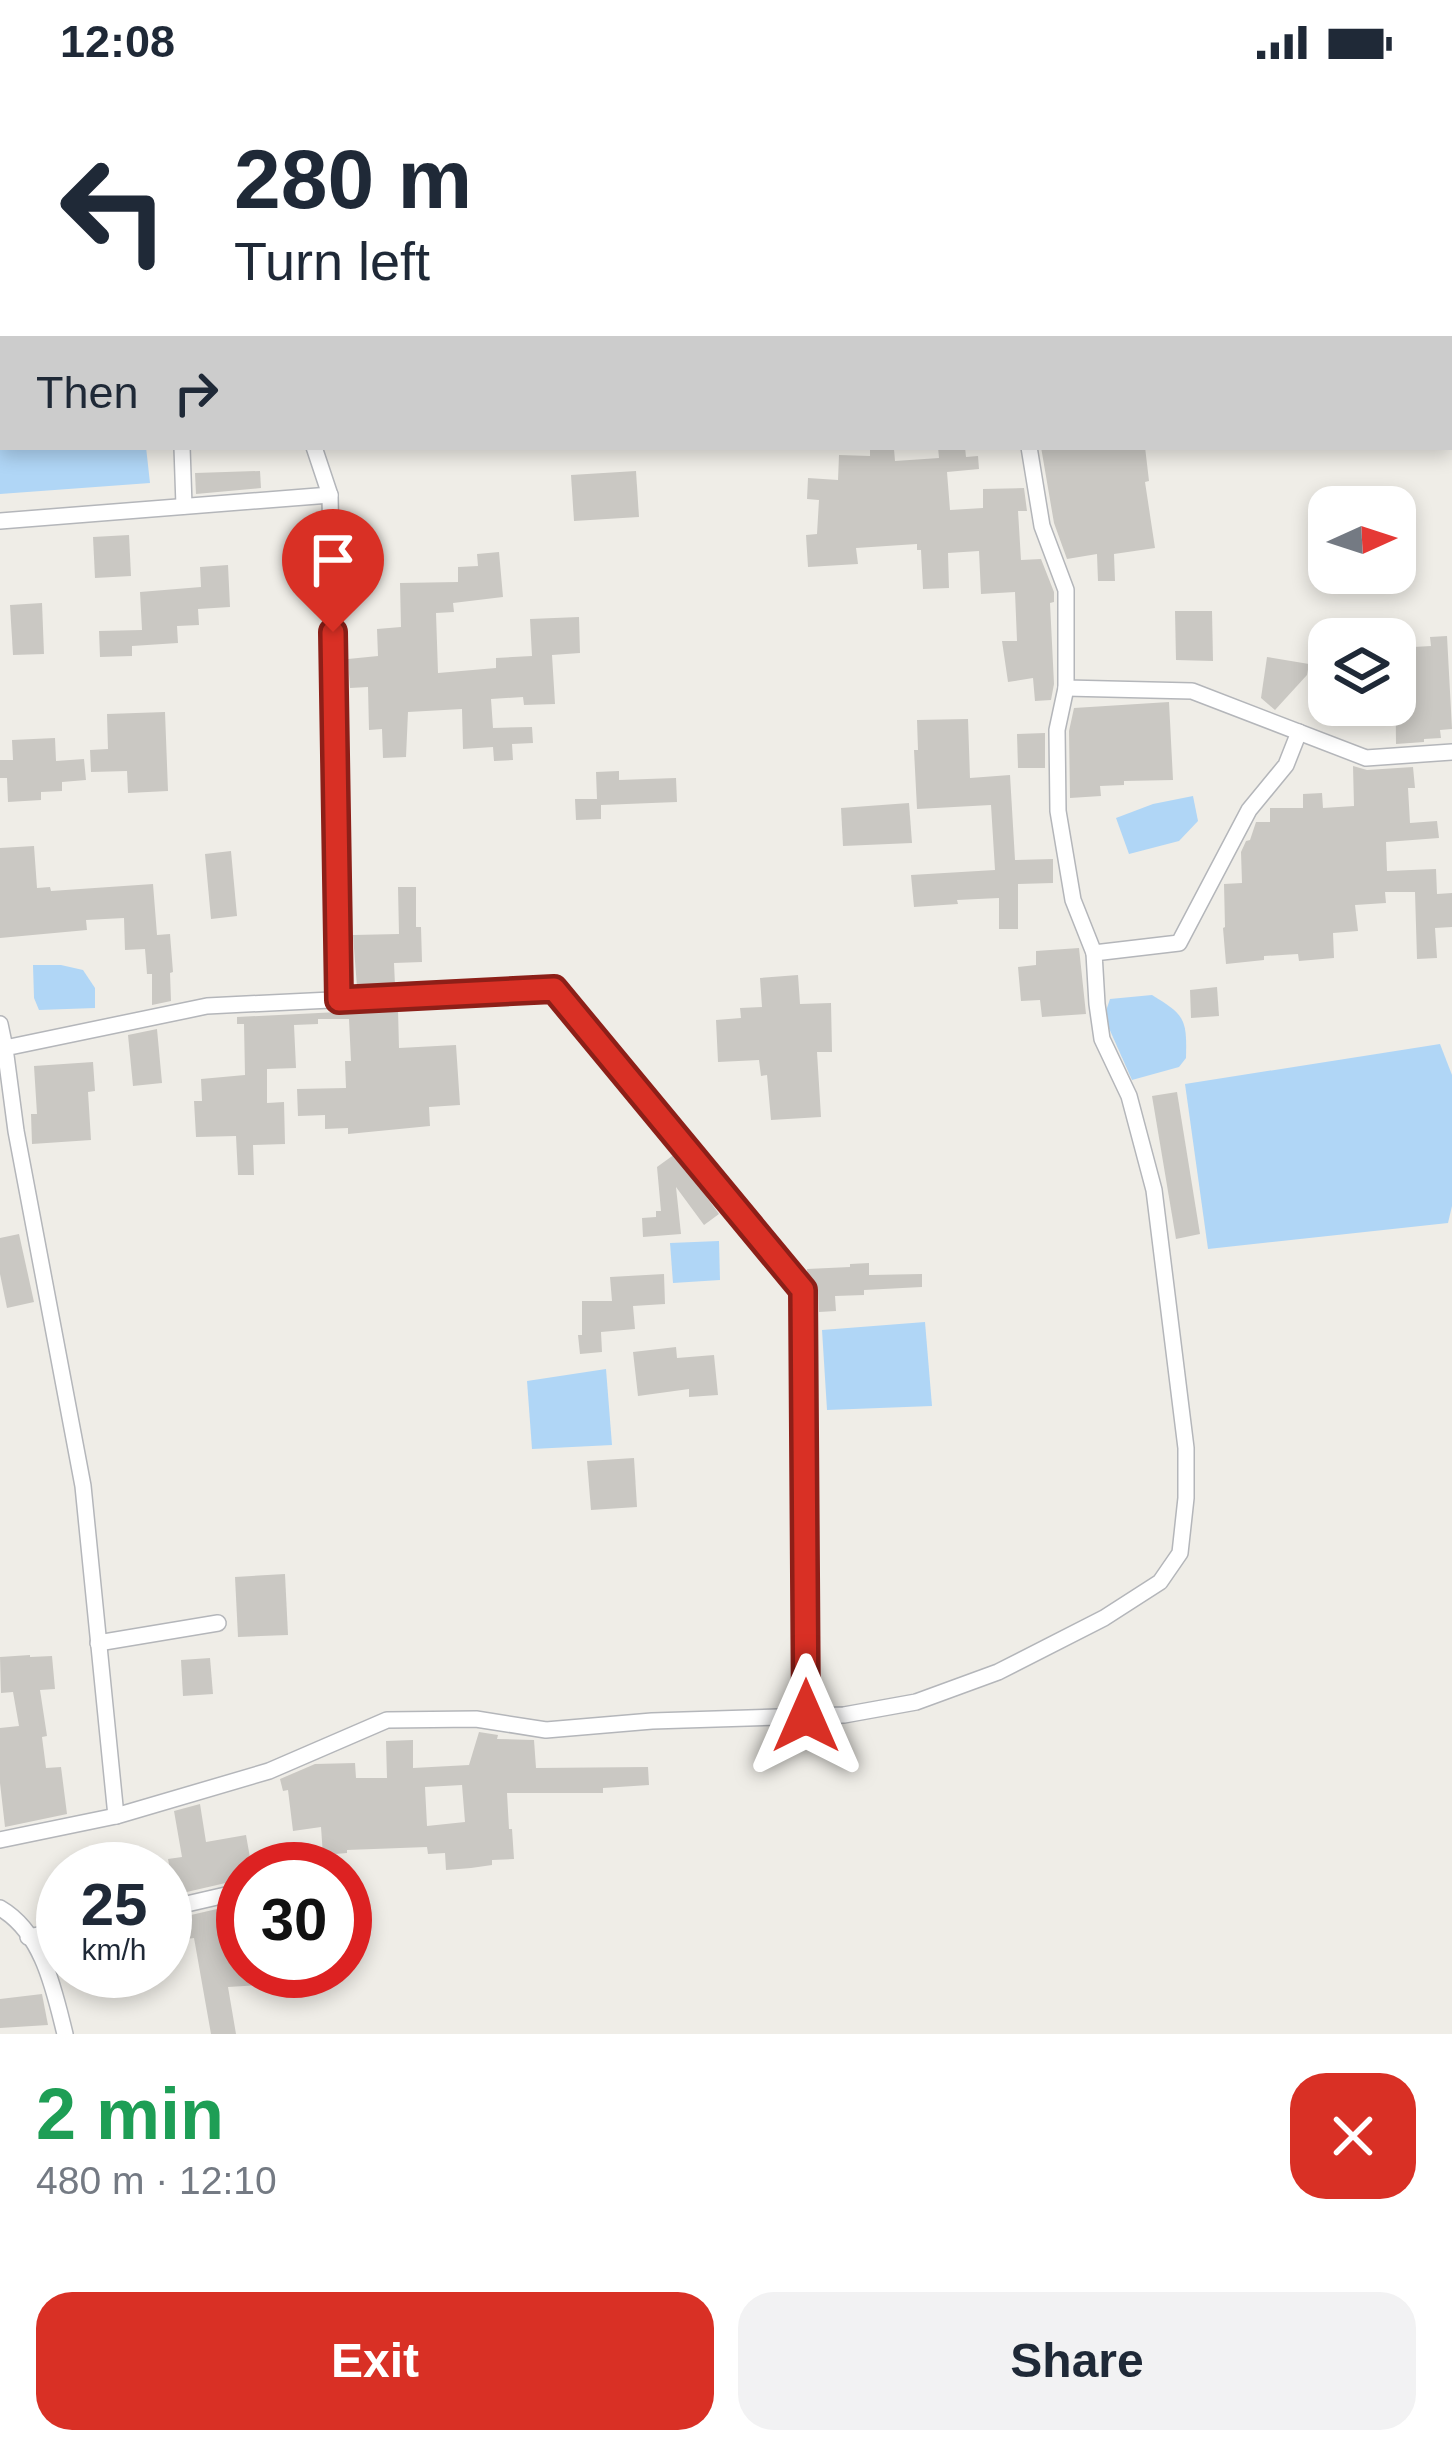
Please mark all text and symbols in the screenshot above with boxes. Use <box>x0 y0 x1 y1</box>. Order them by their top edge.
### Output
text: 12:08 <box>60 16 175 67</box>
icon: left <box>36 132 192 288</box>
text: 280 m <box>234 132 472 226</box>
text: Turn left <box>234 231 430 291</box>
icon: right <box>163 360 229 426</box>
text: Then <box>36 367 139 418</box>
north arrow <box>1308 486 1416 594</box>
map controls <box>1308 486 1416 726</box>
pin <box>282 509 384 632</box>
icon: arrive <box>300 527 366 593</box>
button: layers <box>1308 618 1416 726</box>
position arrow <box>743 1653 869 1779</box>
speed limit sign: 30 <box>216 1842 372 1998</box>
text: 25 <box>81 1871 147 1938</box>
text: km/h <box>81 1933 147 1966</box>
button: close <box>1290 2073 1416 2199</box>
text: 2 min <box>36 2074 224 2154</box>
text: 480 m · 12:10 <box>36 2159 277 2202</box>
button: Exit <box>36 2292 714 2430</box>
button: Share <box>738 2292 1416 2430</box>

